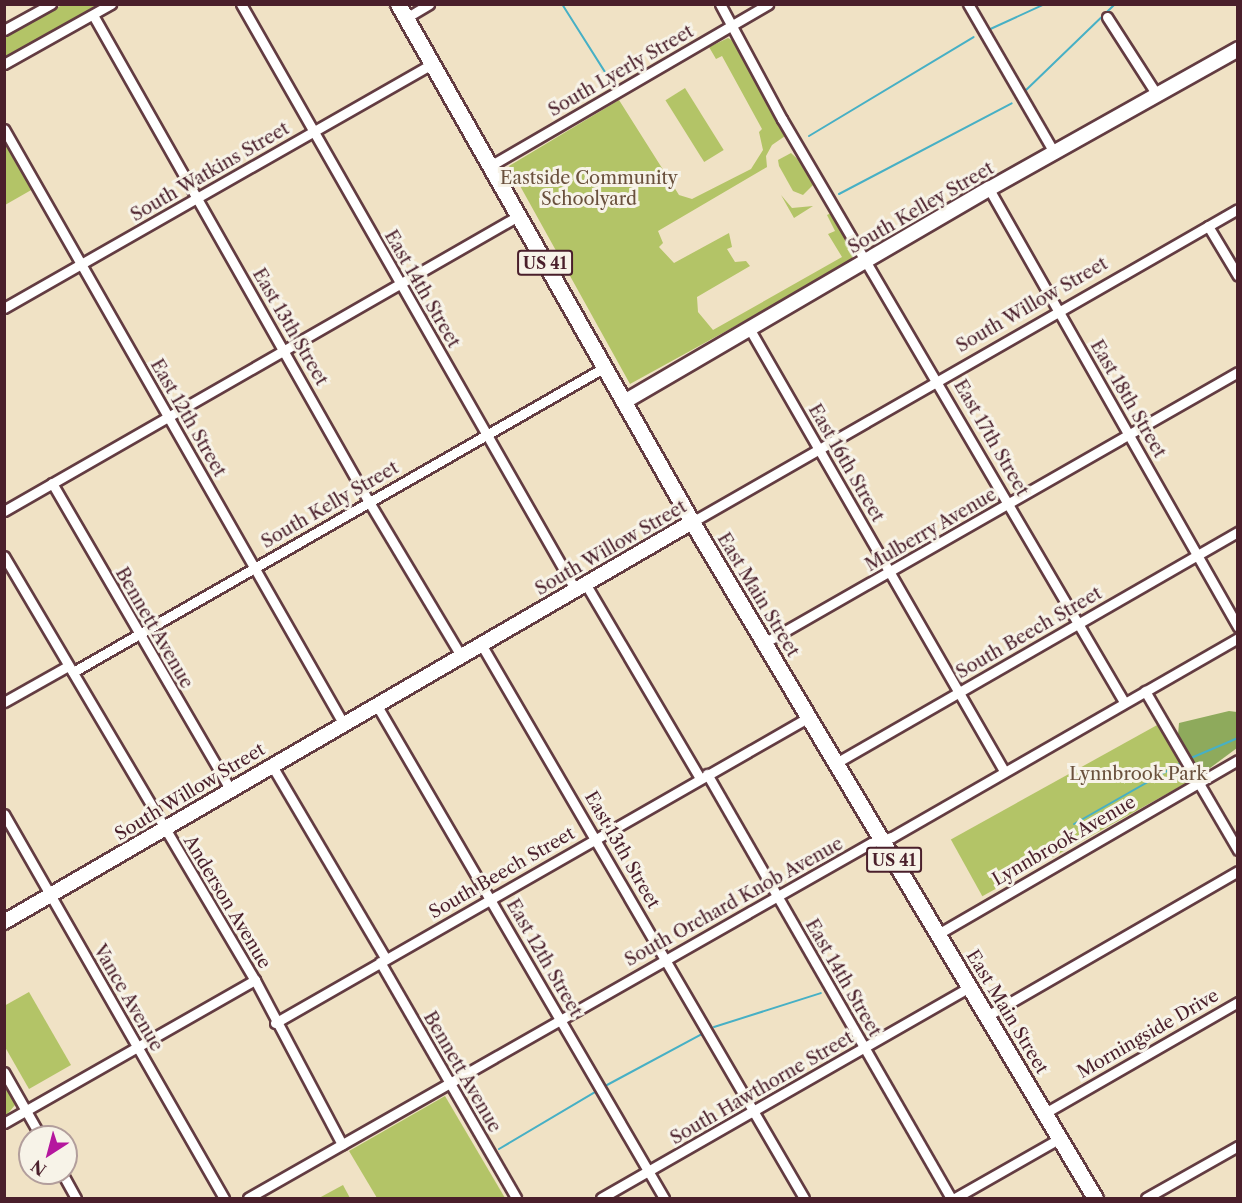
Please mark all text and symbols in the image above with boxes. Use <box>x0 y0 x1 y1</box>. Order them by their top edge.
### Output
street label: South Lyerly Street <box>544 21 698 121</box>
street label: South Watkins Street <box>127 118 293 226</box>
street label: South Kelley Street <box>844 157 998 259</box>
park label: Eastside Community Schoolyard <box>500 168 678 210</box>
street label: East 14th Street <box>380 226 464 352</box>
road number: US 41 <box>516 250 574 276</box>
street label: South Willow Street <box>952 253 1112 357</box>
street label: East 13th Street <box>248 265 332 389</box>
street label: East 18th Street <box>1086 336 1170 462</box>
street label: East 12th Street <box>146 355 230 481</box>
street label: East 17th Street <box>949 376 1033 500</box>
street label: East 16th Street <box>804 400 888 526</box>
street label: South Kelly Street <box>257 457 403 553</box>
street label: Mulberry Avenue <box>861 483 1001 577</box>
street label: South Willow Street <box>531 496 691 600</box>
street label: East Main Street <box>712 529 804 661</box>
street label: Bennett Avenue <box>110 563 198 693</box>
street label: South Beech Street <box>952 582 1106 684</box>
street label: South Willow Street <box>111 738 269 846</box>
park label: Lynnbrook Park <box>1069 763 1207 785</box>
street label: East 13th Street <box>580 788 664 912</box>
street label: Lynnbrook Avenue <box>988 791 1140 891</box>
street label: South Beech Street <box>425 822 579 924</box>
street label: Anderson Avenue <box>179 831 275 973</box>
street label: South Orchard Knob Avenue <box>621 833 847 971</box>
road number: US 41 <box>866 847 922 873</box>
street label: East 12th Street <box>502 895 586 1021</box>
street label: East 14th Street <box>801 915 885 1041</box>
street label: Vance Avenue <box>89 940 167 1056</box>
street label: East Main Street <box>961 946 1053 1078</box>
street label: Morningside Drive <box>1073 985 1223 1083</box>
street label: Bennett Avenue <box>418 1007 506 1137</box>
street label: South Hawthorne Street <box>667 1027 857 1149</box>
north arrow <box>18 1125 78 1185</box>
text: N <box>27 1156 50 1180</box>

